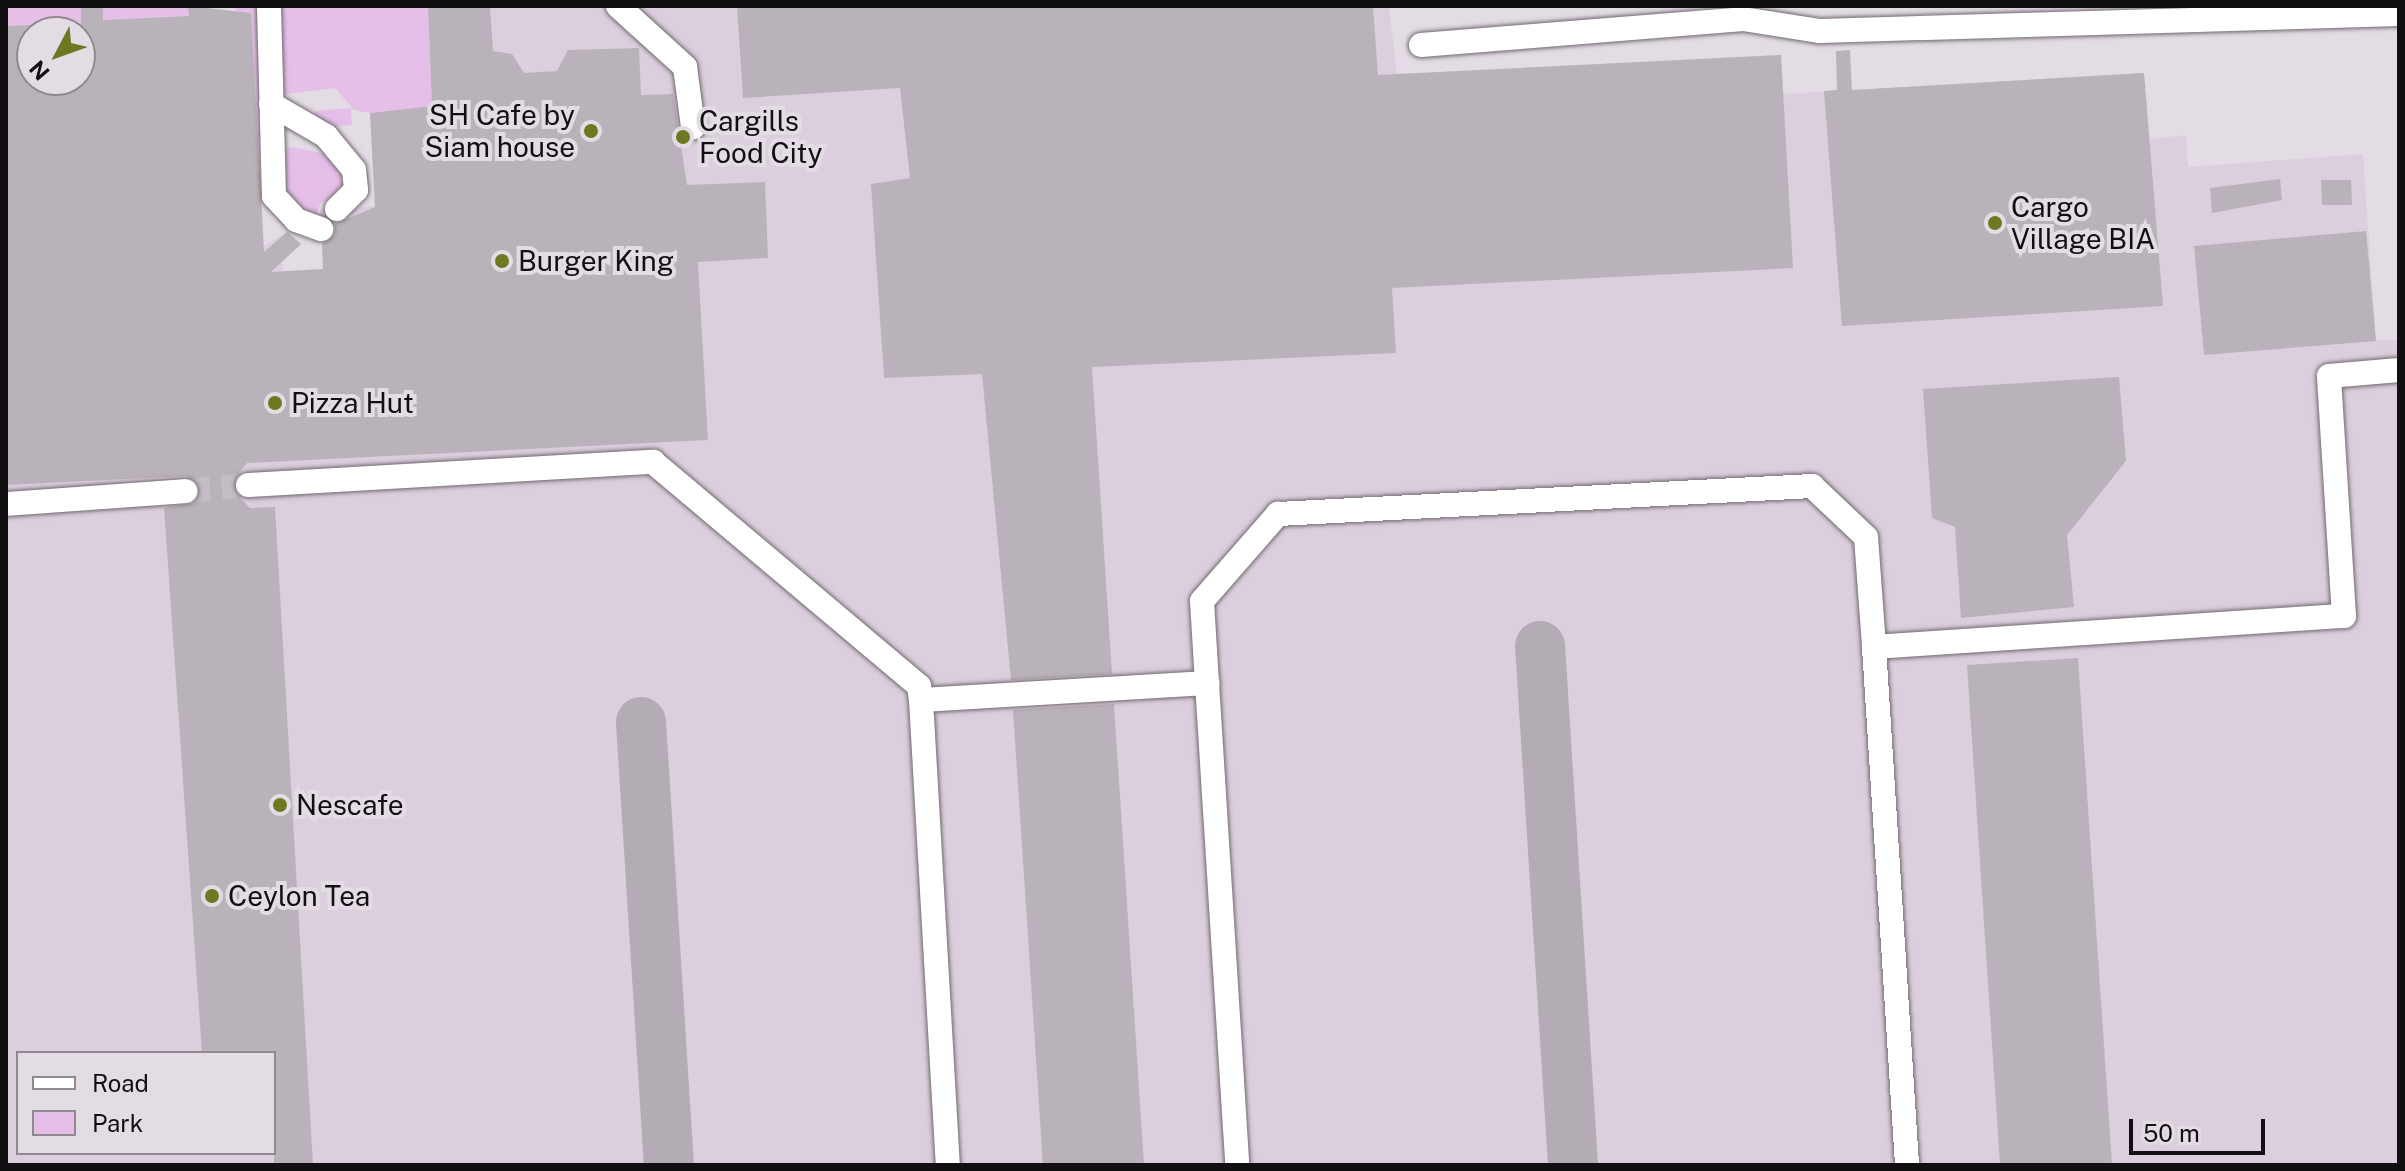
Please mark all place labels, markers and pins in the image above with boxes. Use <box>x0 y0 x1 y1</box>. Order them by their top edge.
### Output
place label: SH Cafe by Siam house <box>425 98 575 164</box>
place label: Cargills Food City <box>699 104 822 170</box>
marker: SH Cafe by Siam house <box>582 122 600 140</box>
marker: Cargills Food City <box>674 128 692 146</box>
place label: Cargo Village BIA <box>2011 190 2155 256</box>
marker: Cargo Village BIA <box>1986 214 2004 232</box>
place label: Burger King <box>518 244 674 278</box>
marker: Burger King <box>493 252 511 270</box>
place label: Pizza Hut <box>291 386 414 420</box>
marker: Pizza Hut <box>266 394 284 412</box>
place label: Nescafe <box>296 788 404 822</box>
marker: Nescafe <box>271 796 289 814</box>
place label: Ceylon Tea <box>228 879 370 913</box>
marker: Ceylon Tea <box>203 887 221 905</box>

